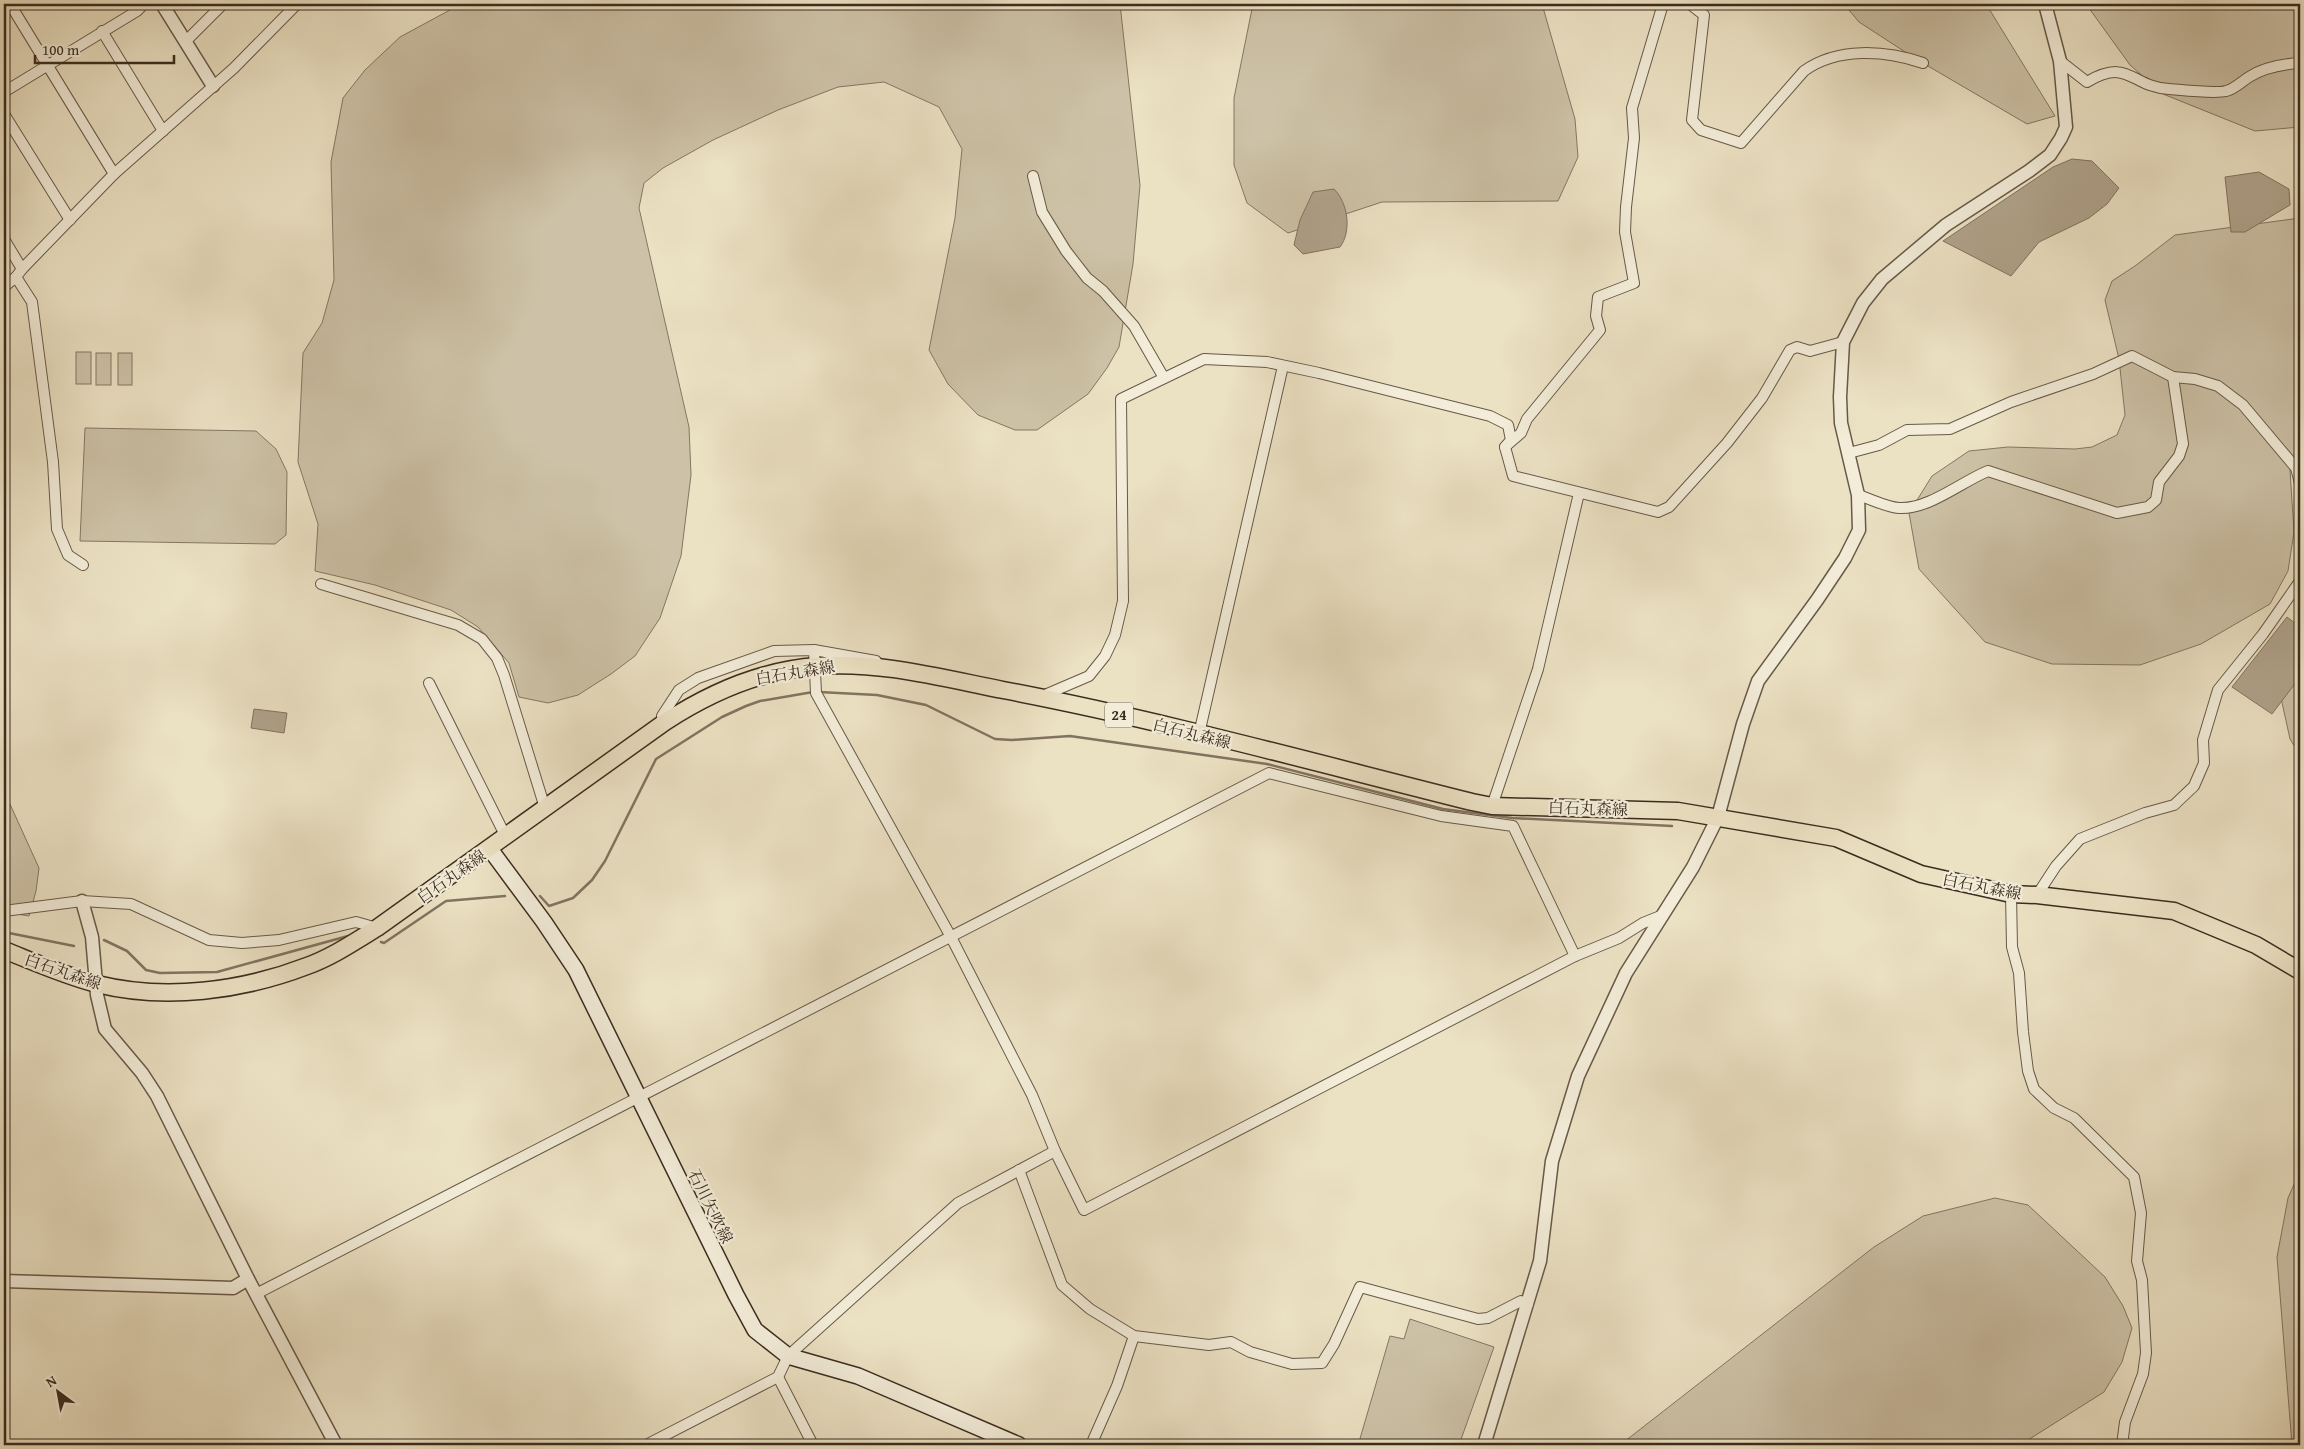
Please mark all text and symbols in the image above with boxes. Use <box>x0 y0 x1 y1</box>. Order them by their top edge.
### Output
scale bar <box>35 32 174 64</box>
text: 100 m <box>42 39 80 60</box>
street label: 白石丸森線 <box>754 654 836 690</box>
road number: 24 <box>1105 702 1133 728</box>
street label: 白石丸森線 <box>1150 712 1234 754</box>
street label: 白石丸森線 <box>1548 795 1628 821</box>
street label: 白石丸森線 <box>411 843 491 909</box>
street label: 白石丸森線 <box>1940 867 2024 905</box>
street label: 白石丸森線 <box>21 947 105 995</box>
street label: 石川矢吹線 <box>683 1165 739 1247</box>
north arrow <box>32 1366 82 1416</box>
text: N <box>42 1370 61 1392</box>

